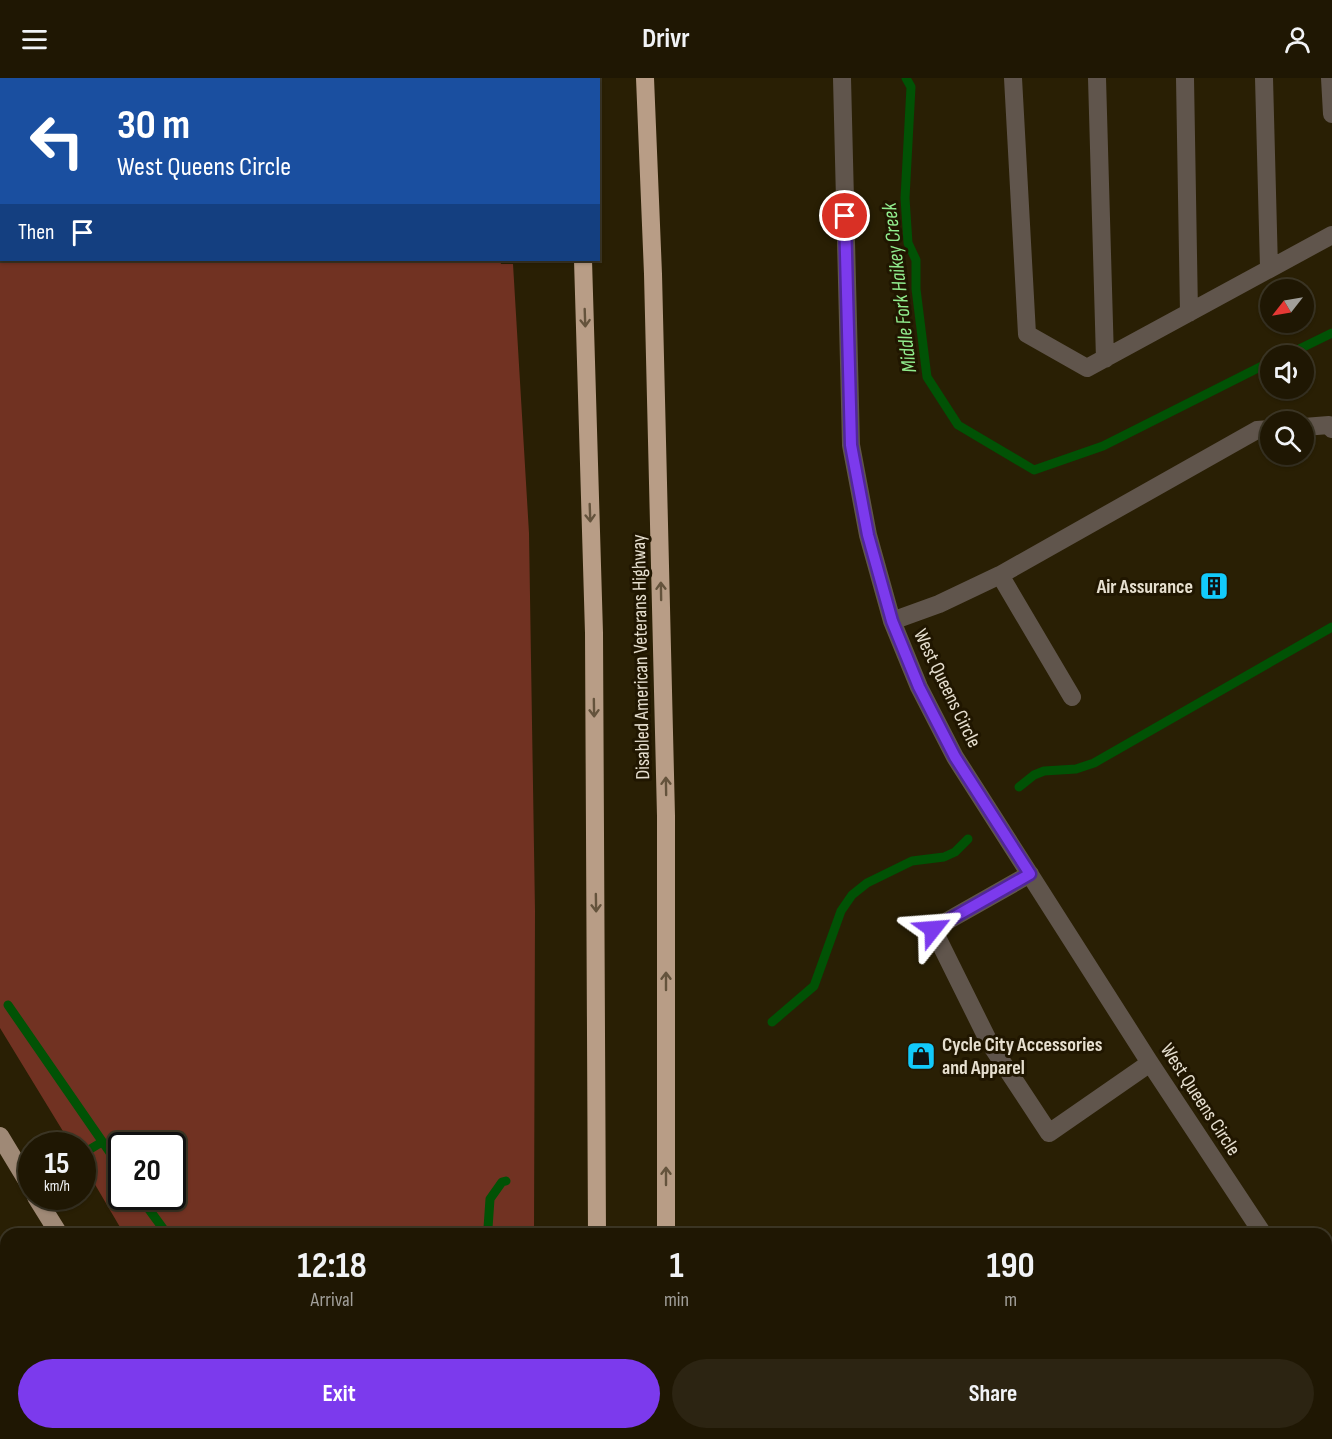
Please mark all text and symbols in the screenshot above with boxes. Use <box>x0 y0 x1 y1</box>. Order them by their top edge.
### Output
icon: menu <box>18 23 51 56</box>
text: Drivr <box>642 23 690 55</box>
icon: person <box>1281 23 1314 56</box>
text: 30 m <box>117 100 190 151</box>
icon: left <box>18 102 96 180</box>
text: West Queens Circle <box>117 151 291 183</box>
pin <box>819 190 870 241</box>
icon: arrive <box>828 199 861 232</box>
water label: Middle Fork Haikey Creek <box>877 200 922 374</box>
icon: arrive <box>66 216 99 249</box>
text: Then <box>18 219 54 246</box>
north arrow <box>1260 279 1314 333</box>
map controls <box>1260 279 1314 465</box>
one-way arrow <box>579 307 591 327</box>
button: sound <box>1260 345 1314 399</box>
button: search <box>1260 411 1314 465</box>
one-way arrow <box>585 502 596 522</box>
street label: Disabled American Veterans Highway <box>627 534 655 780</box>
building icon: Air Assurance <box>1198 570 1230 602</box>
place label: Air Assurance <box>1096 575 1193 599</box>
one-way arrow <box>655 582 666 602</box>
street label: West Queens Circle <box>908 625 986 752</box>
one-way arrow <box>588 697 600 717</box>
one-way arrow <box>660 777 671 797</box>
one-way arrow <box>590 892 602 912</box>
position arrow <box>901 897 965 961</box>
one-way arrow <box>660 972 672 992</box>
place label: Cycle City Accessories and Apparel <box>942 1033 1103 1080</box>
street label: West Queens Circle <box>1155 1039 1245 1160</box>
shop icon: Cycle City Accessories and Apparel <box>905 1040 937 1072</box>
speed limit sign: 20 <box>108 1132 186 1210</box>
text: 15 <box>45 1146 70 1182</box>
one-way arrow <box>660 1167 672 1187</box>
text: km/h <box>44 1177 70 1196</box>
text: 12:18 <box>297 1245 367 1288</box>
text: 1 <box>670 1245 684 1288</box>
text: 190 <box>986 1245 1035 1288</box>
text: Arrival <box>311 1288 354 1312</box>
text: min <box>664 1288 689 1312</box>
text: m <box>1004 1288 1017 1312</box>
button: Exit <box>18 1359 660 1428</box>
button: Share <box>672 1359 1314 1428</box>

